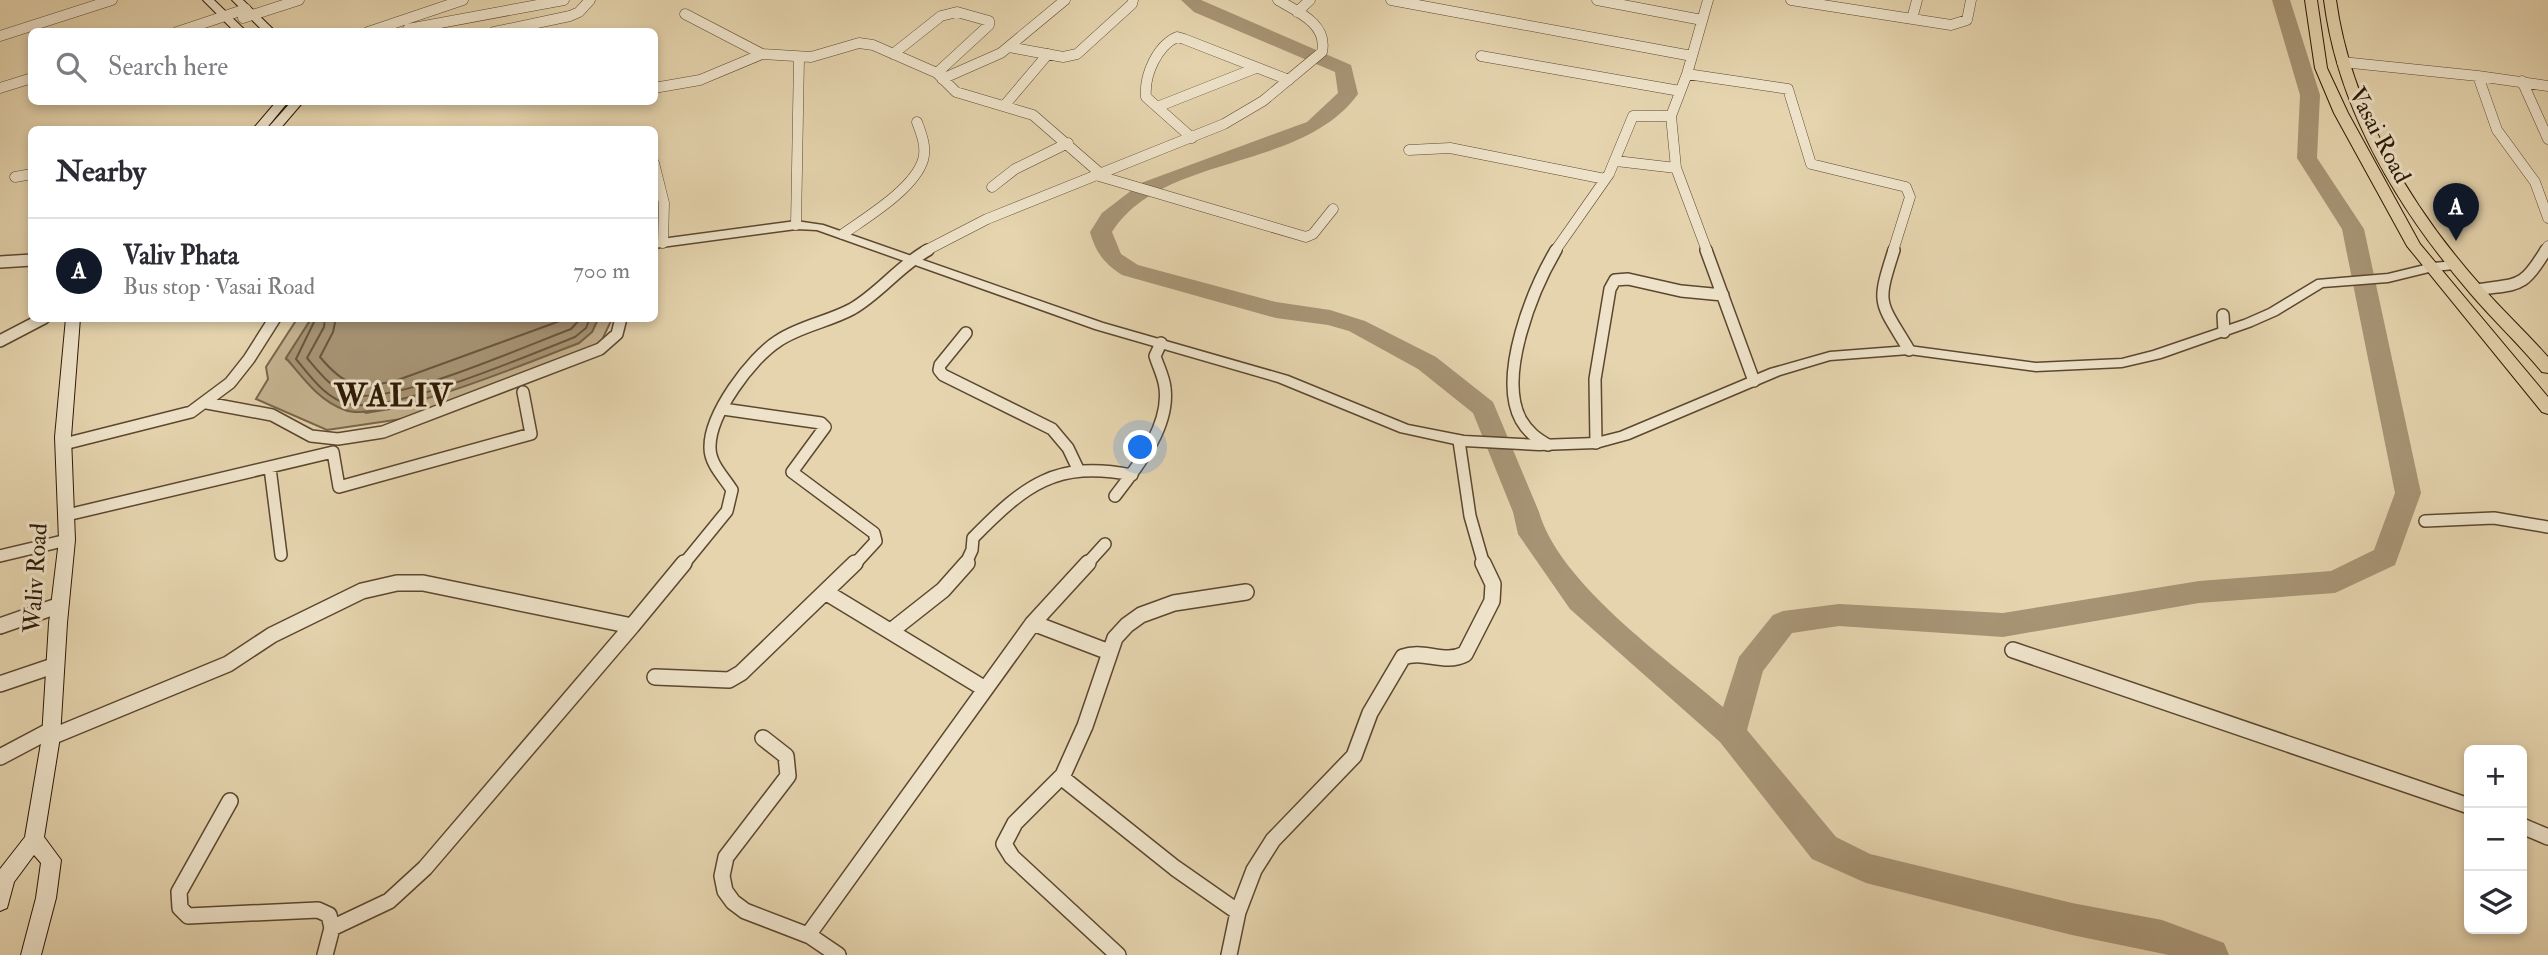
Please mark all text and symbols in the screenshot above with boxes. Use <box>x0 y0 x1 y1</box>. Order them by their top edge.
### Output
search box <box>28 28 658 105</box>
icon: search <box>52 48 90 86</box>
text: Search here <box>108 51 228 83</box>
street label: Vasai Road <box>2341 82 2418 189</box>
text: Nearby <box>56 153 146 190</box>
pin: A <box>2433 183 2479 241</box>
text: Valiv Phata <box>123 240 239 272</box>
text: A <box>72 256 86 285</box>
text: 700 m <box>573 256 630 285</box>
text: Bus stop · Vasai Road <box>123 272 315 301</box>
district label: WALIV <box>333 376 454 416</box>
your location <box>1123 430 1157 464</box>
street label: Waliv Road <box>16 522 55 635</box>
map controls <box>2464 745 2527 934</box>
button: + <box>2464 745 2527 808</box>
button: − <box>2464 808 2527 871</box>
button: layers <box>2464 871 2527 934</box>

